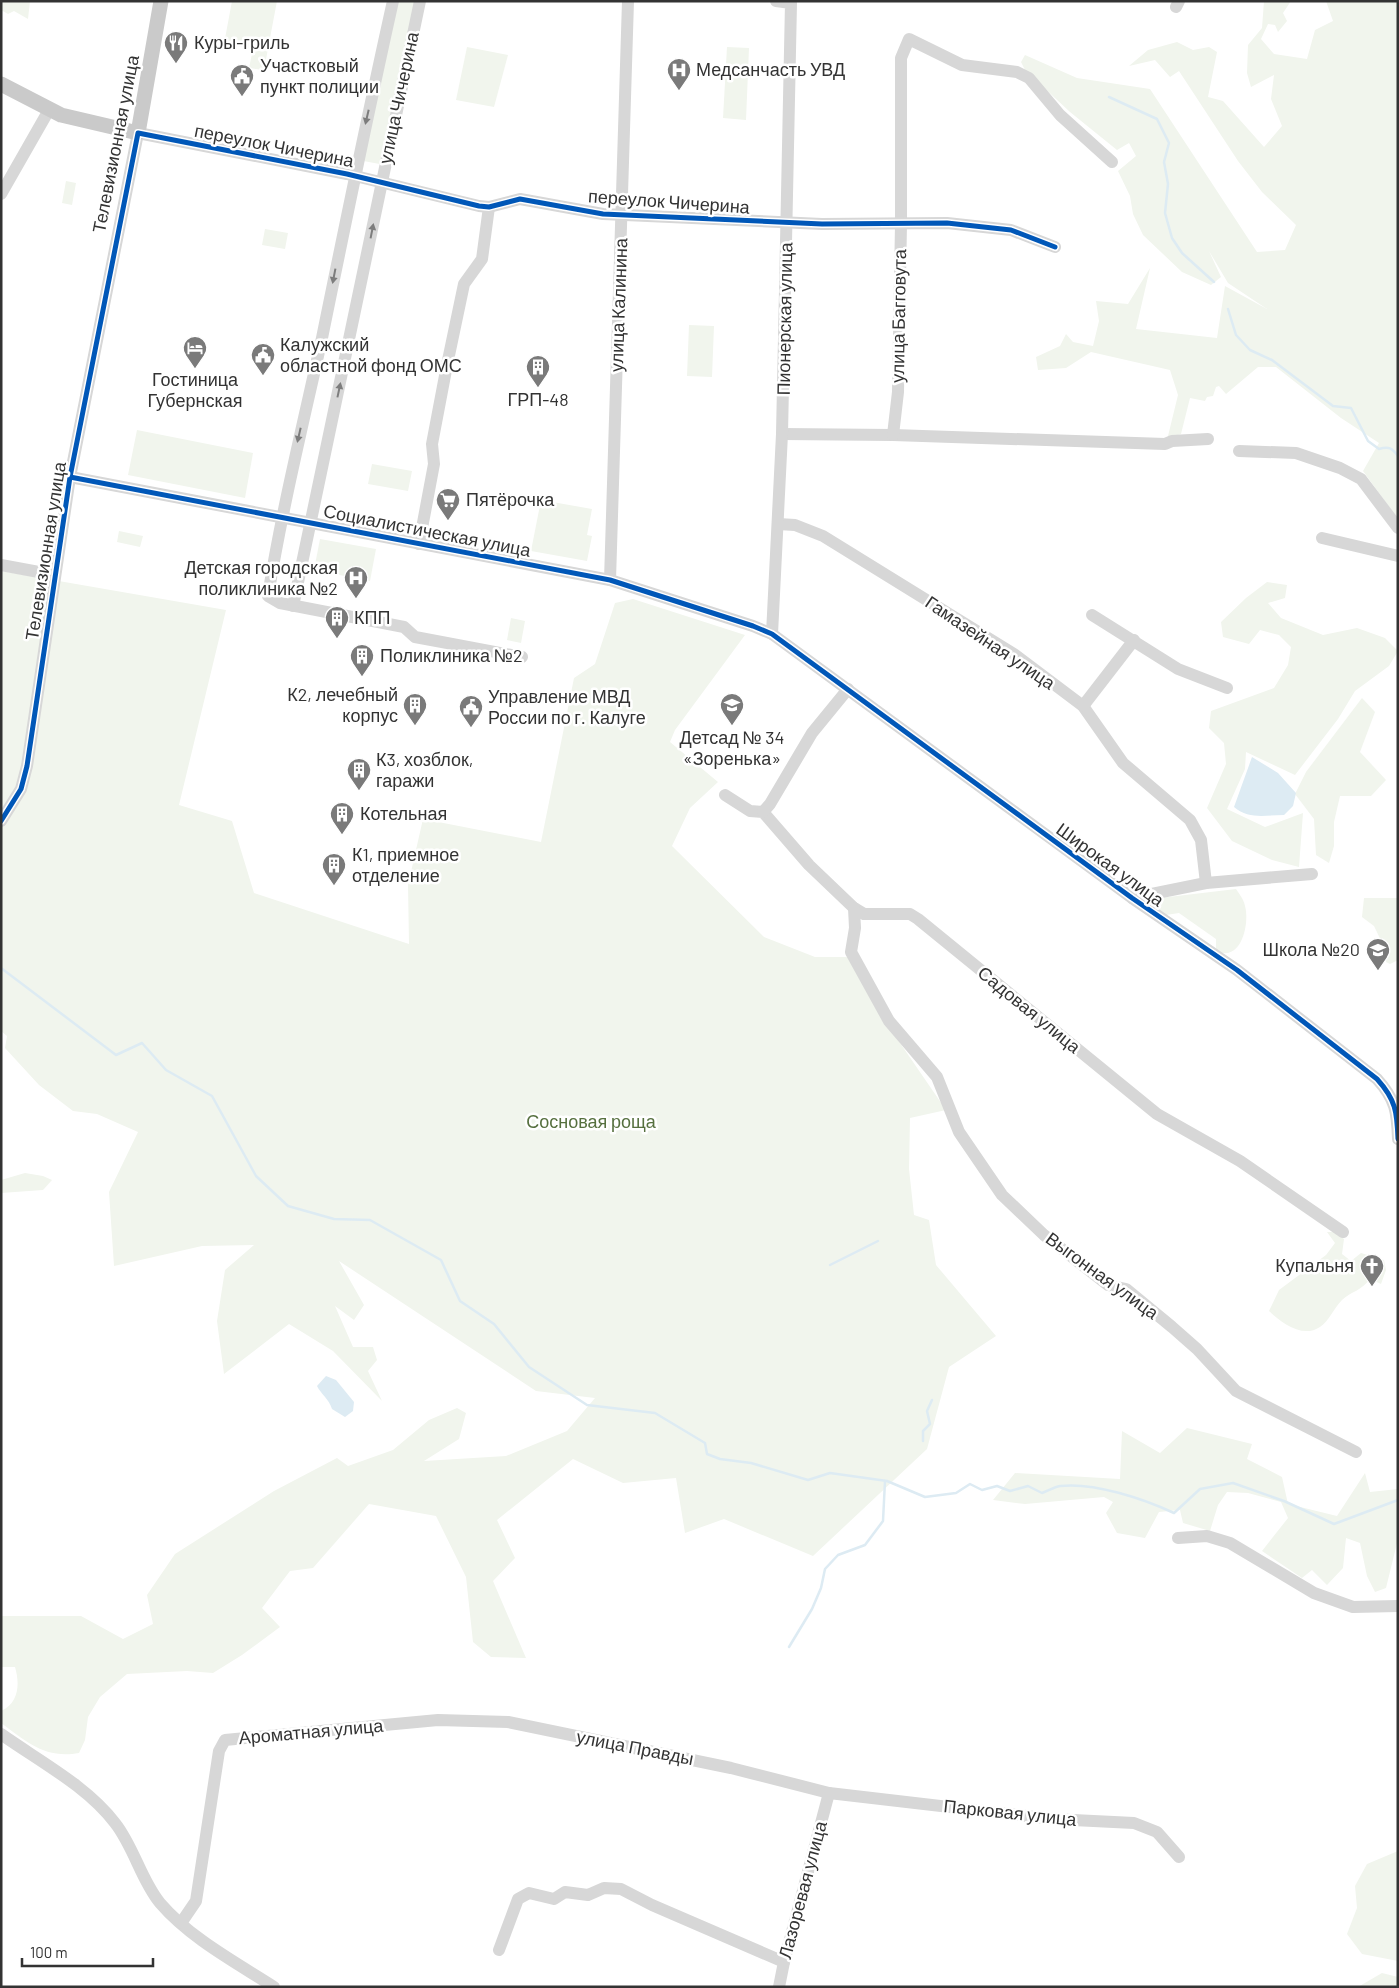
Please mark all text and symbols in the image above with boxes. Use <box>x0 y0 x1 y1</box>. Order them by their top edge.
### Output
street label: улица Чичерина <box>373 29 423 166</box>
restaurant icon: Куры-гриль <box>163 30 189 64</box>
place label: Куры-гриль <box>194 31 290 53</box>
street label: Телевизионная улица <box>87 52 143 235</box>
place label: Участковый пункт полиции <box>260 54 379 97</box>
hospital icon: Медсанчасть УВД <box>666 57 692 91</box>
place label: Медсанчасть УВД <box>696 58 845 80</box>
public building icon: Участковый пункт полиции <box>229 63 255 97</box>
one-way arrow <box>363 110 371 125</box>
street label: переулок Чичерина <box>193 119 357 171</box>
street label: переулок Чичерина <box>588 184 752 218</box>
one-way arrow <box>368 223 376 238</box>
street label: улица Калинина <box>605 237 631 372</box>
street label: Пионерская улица <box>772 241 796 396</box>
street label: улица Багговута <box>886 248 910 383</box>
one-way arrow <box>329 269 337 285</box>
place label: Калужский областной фонд ОМС <box>280 333 462 376</box>
hotel icon: Гостиница Губернская <box>182 335 208 369</box>
public building icon: Калужский областной фонд ОМС <box>250 342 276 376</box>
building icon: ГРП-48 <box>525 354 551 388</box>
place label: Гостиница Губернская <box>148 368 242 411</box>
one-way arrow <box>335 382 343 397</box>
place label: ГРП-48 <box>507 388 569 410</box>
one-way arrow <box>295 427 303 442</box>
street label: Телевизионная улица <box>20 459 70 642</box>
supermarket icon: Пятёрочка <box>435 487 461 521</box>
place label: Пятёрочка <box>466 488 555 510</box>
street label: Социалистическая улица <box>322 499 534 561</box>
place label: Детская городская поликлиника №2 <box>184 556 338 599</box>
hospital icon: Детская городская поликлиника №2 <box>343 565 369 599</box>
street label: Гамазейная улица <box>921 591 1060 694</box>
building icon: КПП <box>324 605 350 639</box>
place label: КПП <box>354 606 390 628</box>
building icon: Поликлиника №2 <box>349 643 375 677</box>
place label: Поликлиника №2 <box>380 644 523 666</box>
place label: К2, лечебный корпус <box>287 683 398 726</box>
place label: Управление МВД России по г. Калуге <box>488 685 646 728</box>
building icon: К2, лечебный корпус <box>402 692 428 726</box>
school or university icon: Детсад № 34 «Зоренька» <box>719 692 745 726</box>
public building icon: Управление МВД России по г. Калуге <box>458 694 484 728</box>
place label: Детсад № 34 «Зоренька» <box>680 726 784 769</box>
place label: К3, хозблок, гаражи <box>376 748 474 791</box>
building icon: К3, хозблок, гаражи <box>346 757 372 791</box>
building icon: Котельная <box>329 801 355 835</box>
place label: Котельная <box>360 802 447 824</box>
street label: Широкая улица <box>1052 818 1170 911</box>
place label: К1, приемное отделение <box>352 843 459 886</box>
building icon: К1, приемное отделение <box>321 852 347 886</box>
school or university icon: Школа №20 <box>1365 937 1391 971</box>
place label: Школа №20 <box>1263 938 1360 960</box>
street label: Садовая улица <box>974 961 1086 1058</box>
park label: Сосновая роща <box>526 1110 657 1132</box>
street label: Выгонная улица <box>1042 1227 1164 1324</box>
church icon: Купальня <box>1359 1253 1385 1287</box>
place label: Купальня <box>1275 1254 1354 1276</box>
street label: Ароматная улица <box>238 1714 385 1748</box>
street label: улица Правды <box>575 1725 696 1769</box>
street label: Парковая улица <box>943 1794 1078 1830</box>
street label: Лазоревая улица <box>773 1817 831 1961</box>
scale bar <box>22 1936 154 1968</box>
text: 100 m <box>30 1943 68 1961</box>

